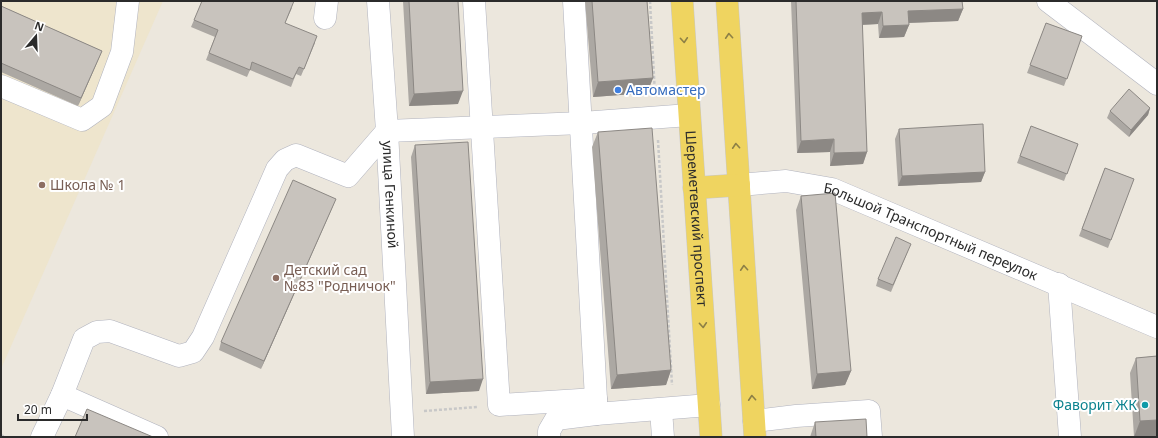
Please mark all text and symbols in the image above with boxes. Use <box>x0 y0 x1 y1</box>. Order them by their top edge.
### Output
north arrow <box>16 16 56 56</box>
text: N <box>33 18 46 35</box>
one-way arrow <box>725 33 734 39</box>
one-way arrow <box>680 37 689 43</box>
place label: Автомастер <box>626 80 705 99</box>
marker: Автомастер <box>613 85 623 95</box>
street label: Шереметевский проспект <box>682 130 712 308</box>
street label: улица Генкиной <box>379 140 403 249</box>
one-way arrow <box>732 143 741 149</box>
place label: Школа № 1 <box>50 175 126 194</box>
street label: Большой Транспортный переулок <box>822 178 1041 285</box>
marker: Школа № 1 <box>37 180 47 190</box>
place label: Детский сад №83 "Родничок" <box>284 260 396 295</box>
one-way arrow <box>740 265 748 271</box>
marker: Детский сад №83 "Родничок" <box>271 273 281 283</box>
one-way arrow <box>699 322 708 328</box>
one-way arrow <box>748 395 757 401</box>
place label: Фаворит ЖК <box>1053 395 1137 414</box>
scale bar <box>18 396 87 422</box>
marker: Фаворит ЖК <box>1140 400 1150 410</box>
text: 20 m <box>24 401 52 418</box>

